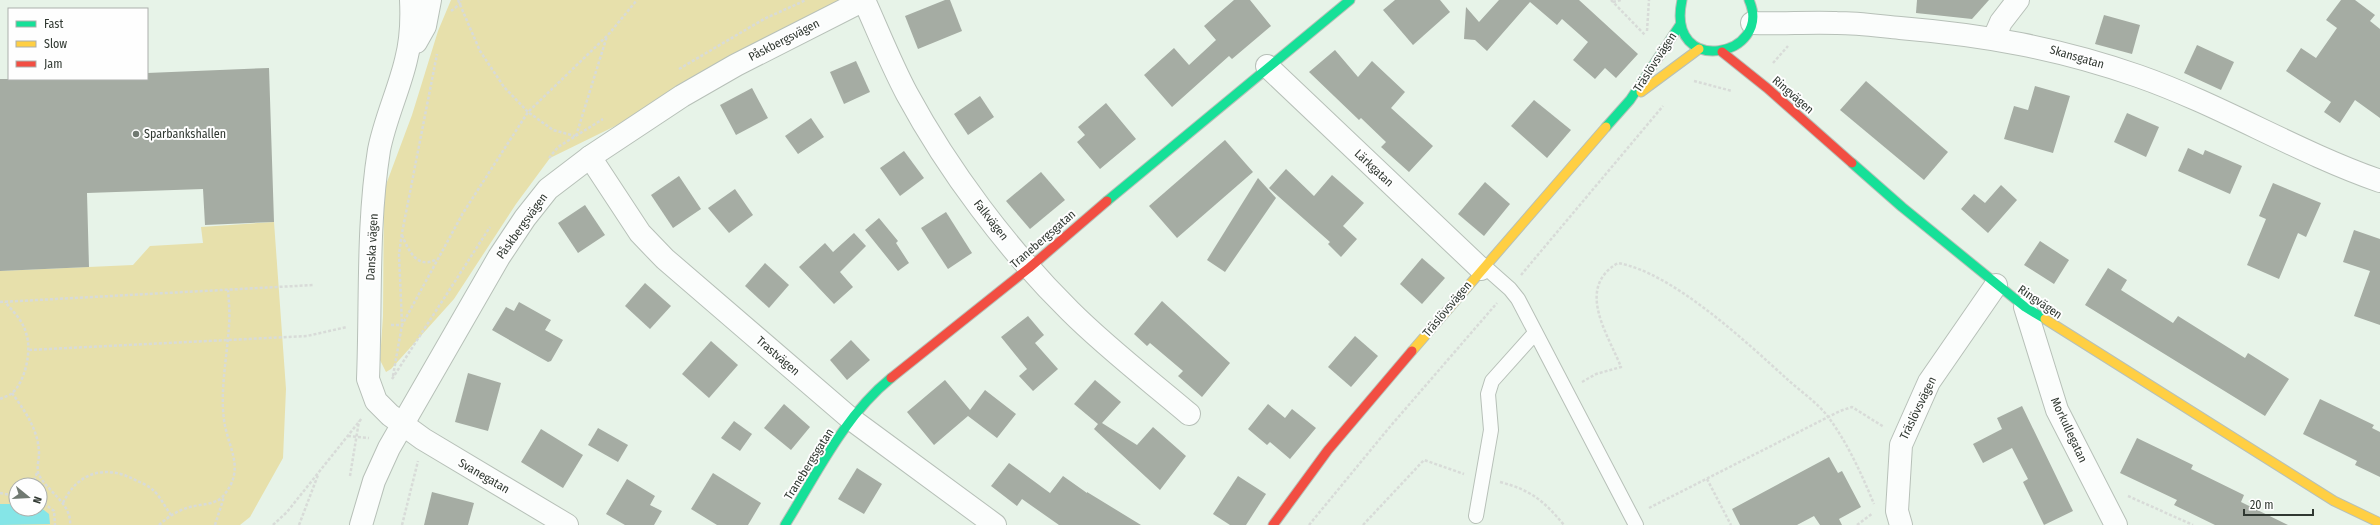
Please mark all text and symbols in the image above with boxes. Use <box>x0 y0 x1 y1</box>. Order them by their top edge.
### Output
legend <box>8 8 148 80</box>
street label: Påskbergsvägen <box>746 16 822 64</box>
text: Fast <box>44 17 63 31</box>
street label: Träslövsvägen <box>1631 30 1679 94</box>
text: Slow <box>44 37 67 51</box>
street label: Skansgatan <box>2048 43 2106 71</box>
text: Jam <box>44 57 62 71</box>
street label: Ringvägen <box>1769 73 1817 117</box>
place label: Sparbankshallen <box>144 127 226 141</box>
marker: Sparbankshallen <box>131 129 141 139</box>
street label: Lärkgatan <box>1352 146 1396 190</box>
street label: Påskbergsvägen <box>494 190 550 262</box>
street label: Falkvägen <box>971 197 1011 243</box>
street label: Tranebergsgatan <box>1008 207 1078 271</box>
street label: Danska vägen <box>363 213 381 281</box>
street label: Träslövsvägen <box>1420 278 1474 340</box>
street label: Ringvägen <box>2015 282 2065 322</box>
street label: Trastvägen <box>754 334 802 378</box>
street label: Träslövsvägen <box>1897 374 1939 442</box>
street label: Morkullegatan <box>2048 395 2090 465</box>
street label: Tranebergsgatan <box>781 426 837 502</box>
street label: Svanegatan <box>456 456 512 496</box>
north arrow <box>8 477 48 517</box>
scale bar <box>2244 491 2313 517</box>
text: N <box>30 495 44 505</box>
text: 20 m <box>2250 498 2274 512</box>

